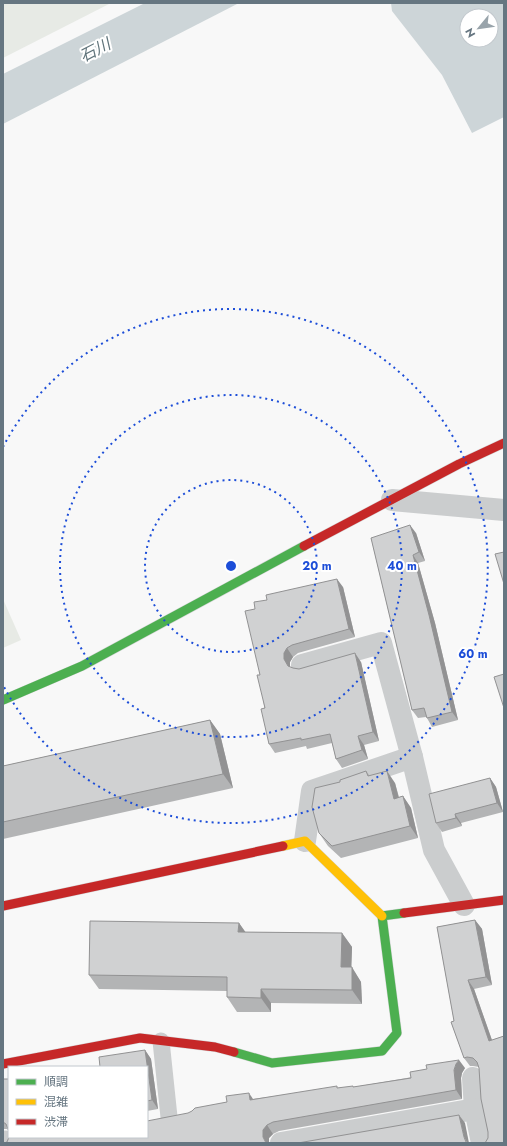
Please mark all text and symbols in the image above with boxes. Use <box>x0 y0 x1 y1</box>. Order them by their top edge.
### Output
north arrow <box>459 8 499 48</box>
text: N <box>461 25 479 41</box>
water label: 石川 <box>76 32 116 68</box>
text: 20 m <box>302 557 332 575</box>
text: 40 m <box>387 557 417 575</box>
centre of rings <box>224 559 238 573</box>
text: 60 m <box>458 645 488 663</box>
legend <box>8 1066 148 1138</box>
text: 順調 <box>44 1073 68 1091</box>
text: 混雑 <box>44 1093 68 1111</box>
text: 渋滞 <box>44 1113 68 1131</box>

